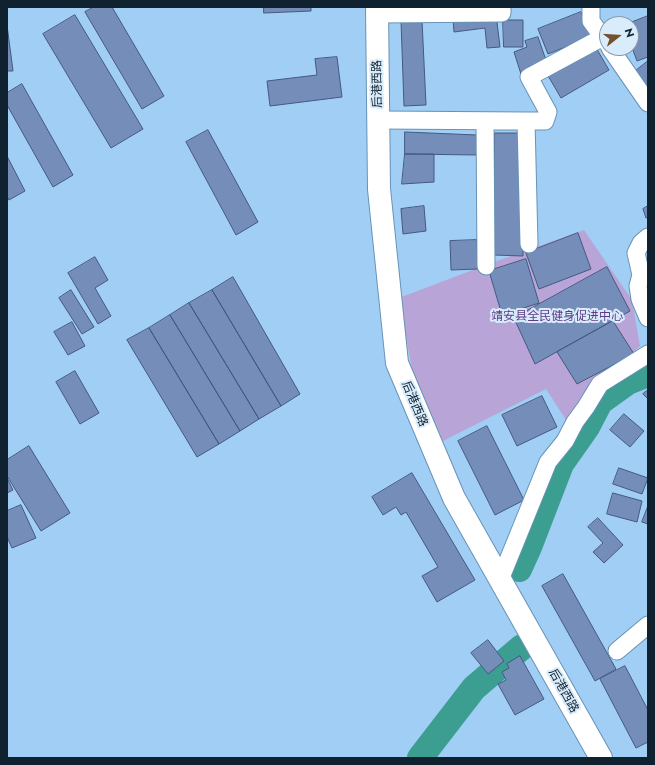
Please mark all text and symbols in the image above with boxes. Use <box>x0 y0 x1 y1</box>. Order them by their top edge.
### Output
north arrow <box>599 16 639 56</box>
text: N <box>621 26 638 39</box>
street label: 后港西路 <box>370 60 386 108</box>
park label: 靖安县全民健身促进中心 <box>491 310 623 324</box>
street label: 后港西路 <box>398 379 430 429</box>
street label: 后港西路 <box>545 667 581 715</box>

